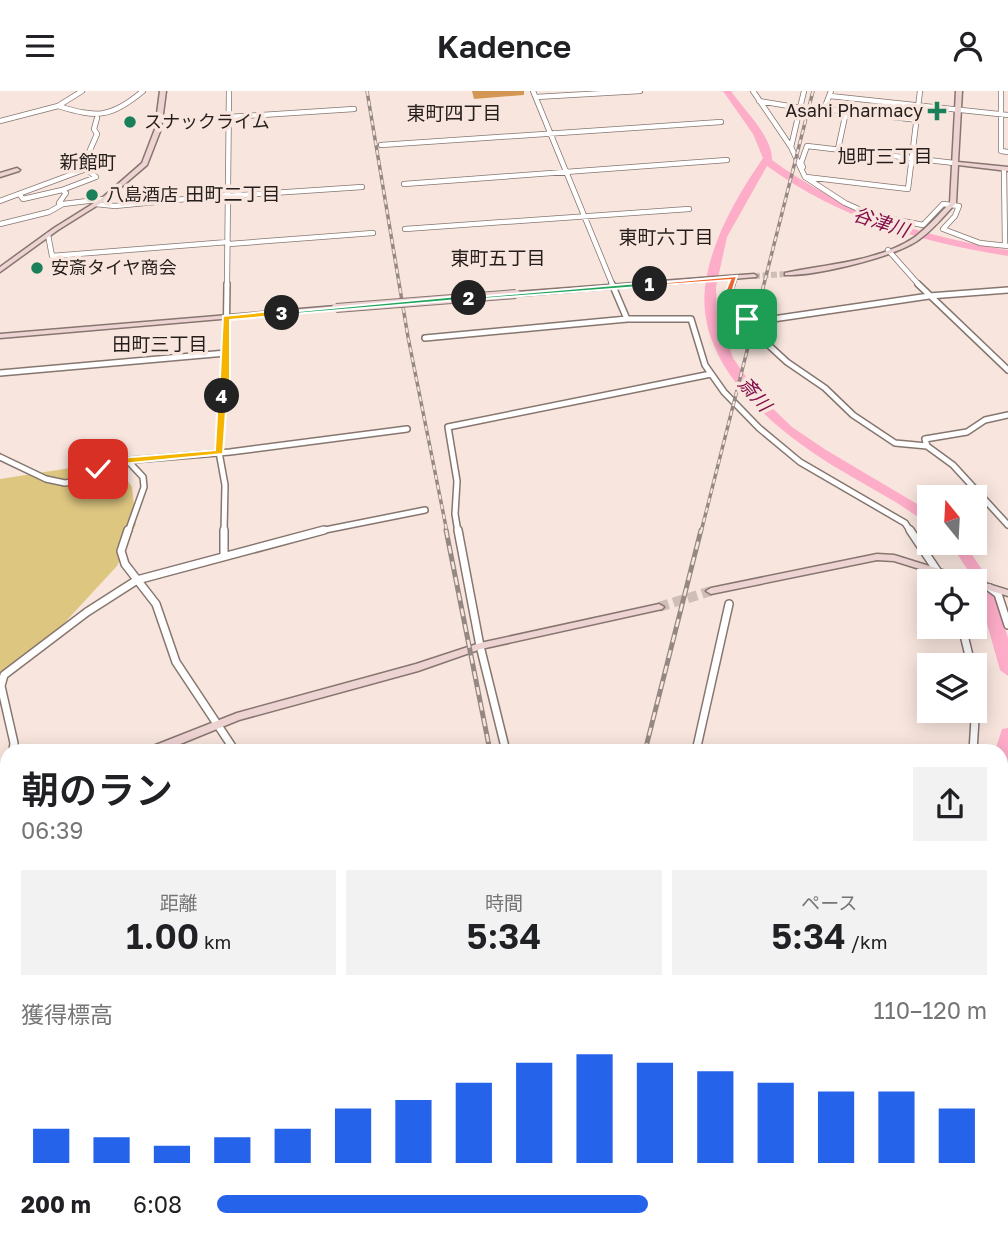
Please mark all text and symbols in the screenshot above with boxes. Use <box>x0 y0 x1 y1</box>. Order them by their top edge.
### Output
icon: menu <box>21 27 59 65</box>
text: Kadence <box>437 27 571 65</box>
icon: person <box>949 27 987 65</box>
place label: Asahi Pharmacy <box>785 99 923 121</box>
district label: 東町四丁目 <box>406 101 502 124</box>
marker: Asahi Pharmacy <box>929 103 945 119</box>
place label: スナックライム <box>144 110 270 132</box>
marker: スナックライム <box>122 114 138 130</box>
district label: 旭町三丁目 <box>837 144 933 167</box>
district label: 新館町 <box>59 150 117 173</box>
district label: 田町二丁目 <box>185 182 281 205</box>
place label: 八島酒店 <box>106 183 178 205</box>
marker: 八島酒店 <box>84 187 100 203</box>
water label: 谷津川 <box>850 202 914 242</box>
district label: 東町六丁目 <box>618 225 714 248</box>
district label: 東町五丁目 <box>450 246 546 269</box>
place label: 安斎タイヤ商会 <box>51 256 176 278</box>
marker: 安斎タイヤ商会 <box>29 260 45 276</box>
pin: 1 <box>632 267 668 301</box>
text: 1 <box>645 272 654 295</box>
pin: 2 <box>452 281 486 315</box>
text: 2 <box>463 286 474 309</box>
pin <box>717 289 777 349</box>
pin: 3 <box>264 295 300 331</box>
icon: arrive <box>728 300 766 338</box>
text: 3 <box>276 301 287 324</box>
district label: 田町三丁目 <box>112 332 208 355</box>
water label: 斎川 <box>734 372 778 417</box>
pin: 4 <box>204 379 240 413</box>
text: 4 <box>216 384 227 407</box>
pin <box>68 439 128 499</box>
icon: check <box>79 450 117 488</box>
north arrow <box>917 485 987 555</box>
map controls <box>917 485 987 723</box>
button: locate <box>917 569 987 639</box>
button: layers <box>917 653 987 723</box>
text: 朝のラン <box>21 767 173 812</box>
button: share <box>913 767 987 841</box>
text: 06:39 <box>21 816 83 844</box>
text: 距離 <box>160 891 198 914</box>
text: 時間 <box>485 891 523 914</box>
text: ペース <box>801 891 857 914</box>
text: 1.00 <box>126 915 199 957</box>
text: 5:34 <box>467 915 541 957</box>
text: 5:34 <box>771 915 846 957</box>
text: km <box>199 930 231 953</box>
text: /km <box>846 930 888 953</box>
text: 110–120 m <box>873 996 987 1024</box>
text: 獲得標高 <box>21 1000 113 1028</box>
text: 200 m <box>21 1190 91 1218</box>
text: 6:08 <box>133 1190 182 1218</box>

